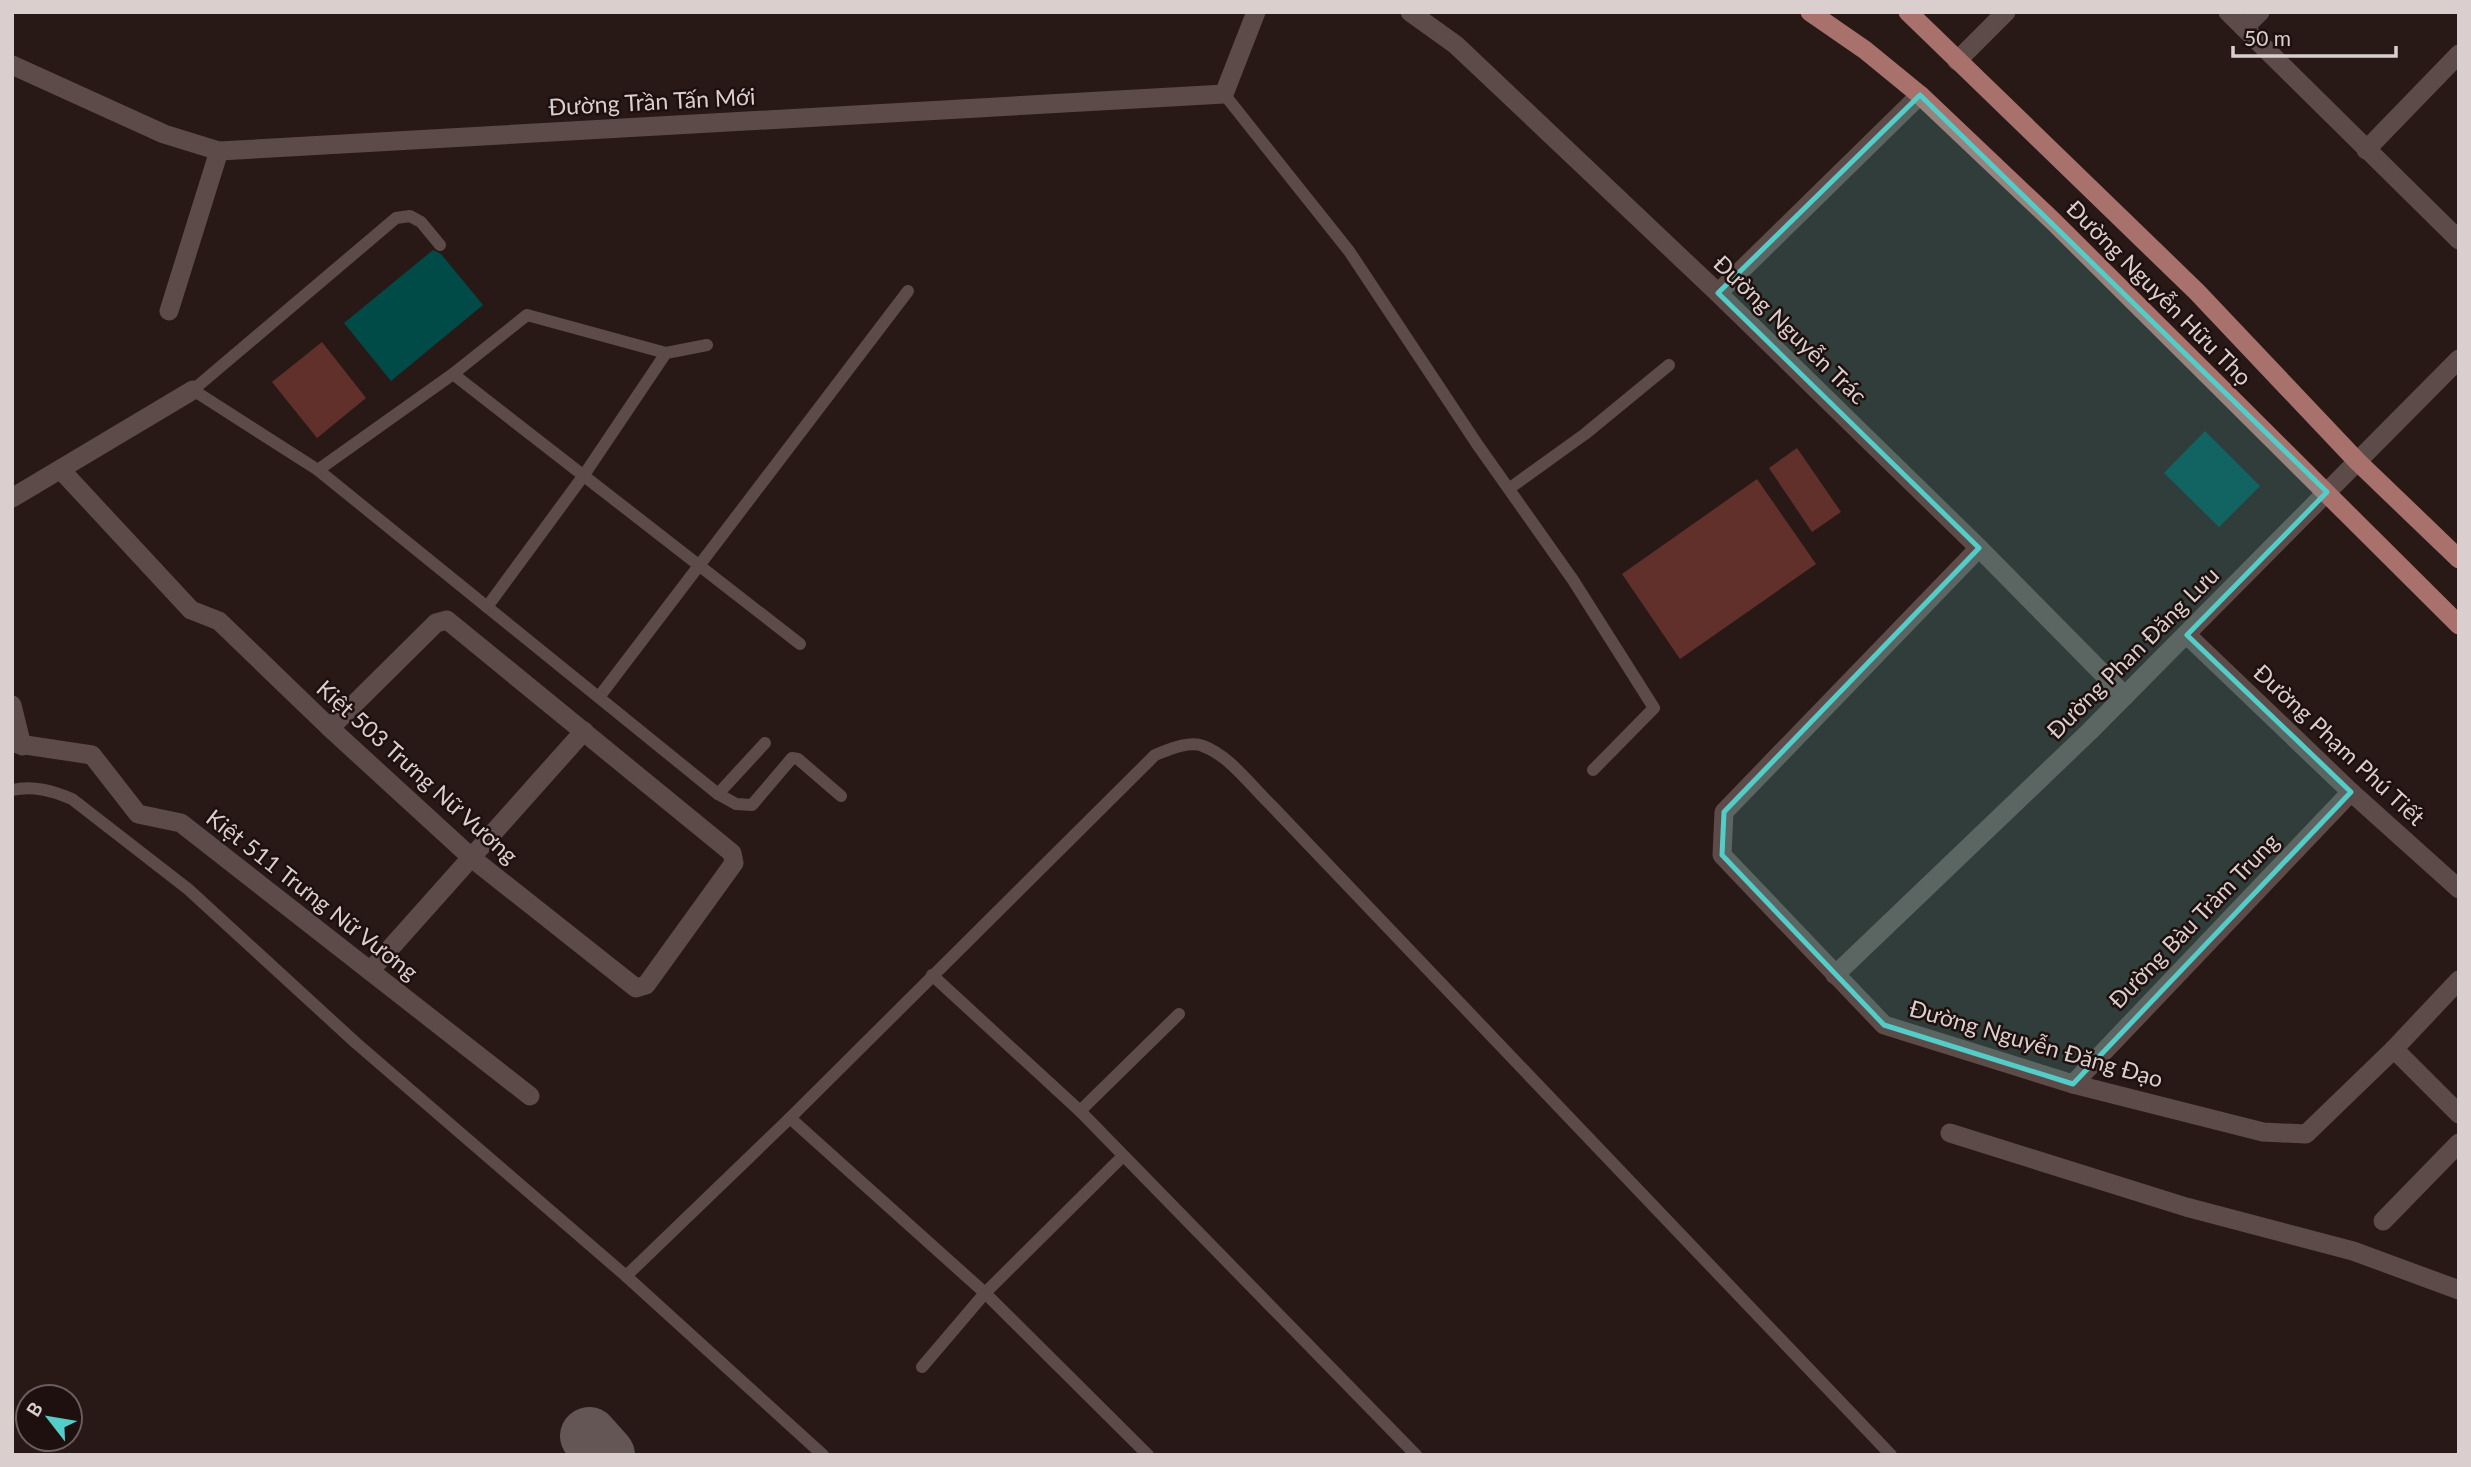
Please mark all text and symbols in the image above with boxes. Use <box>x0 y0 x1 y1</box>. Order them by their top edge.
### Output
scale bar <box>2233 14 2396 58</box>
text: 50 m <box>2244 25 2291 50</box>
street label: Đường Trần Tấn Mới <box>548 82 756 120</box>
street label: Đường Nguyễn Hữu Thọ <box>2061 194 2258 391</box>
street label: Đường Nguyễn Trác <box>1708 249 1873 410</box>
street label: Đường Phan Đăng Lưu <box>2041 561 2224 744</box>
street label: Đường Phạm Phú Tiết <box>2248 658 2431 831</box>
street label: Kiệt 503 Trưng Nữ Vương <box>311 674 524 869</box>
street label: Kiệt 511 Trưng Nữ Vương <box>201 803 424 986</box>
street label: Đường Bàu Tràm Trung <box>2102 827 2284 1014</box>
street label: Đường Nguyễn Đăng Đạo <box>1906 993 2166 1093</box>
north arrow <box>14 1383 84 1453</box>
text: B <box>21 1398 47 1420</box>

